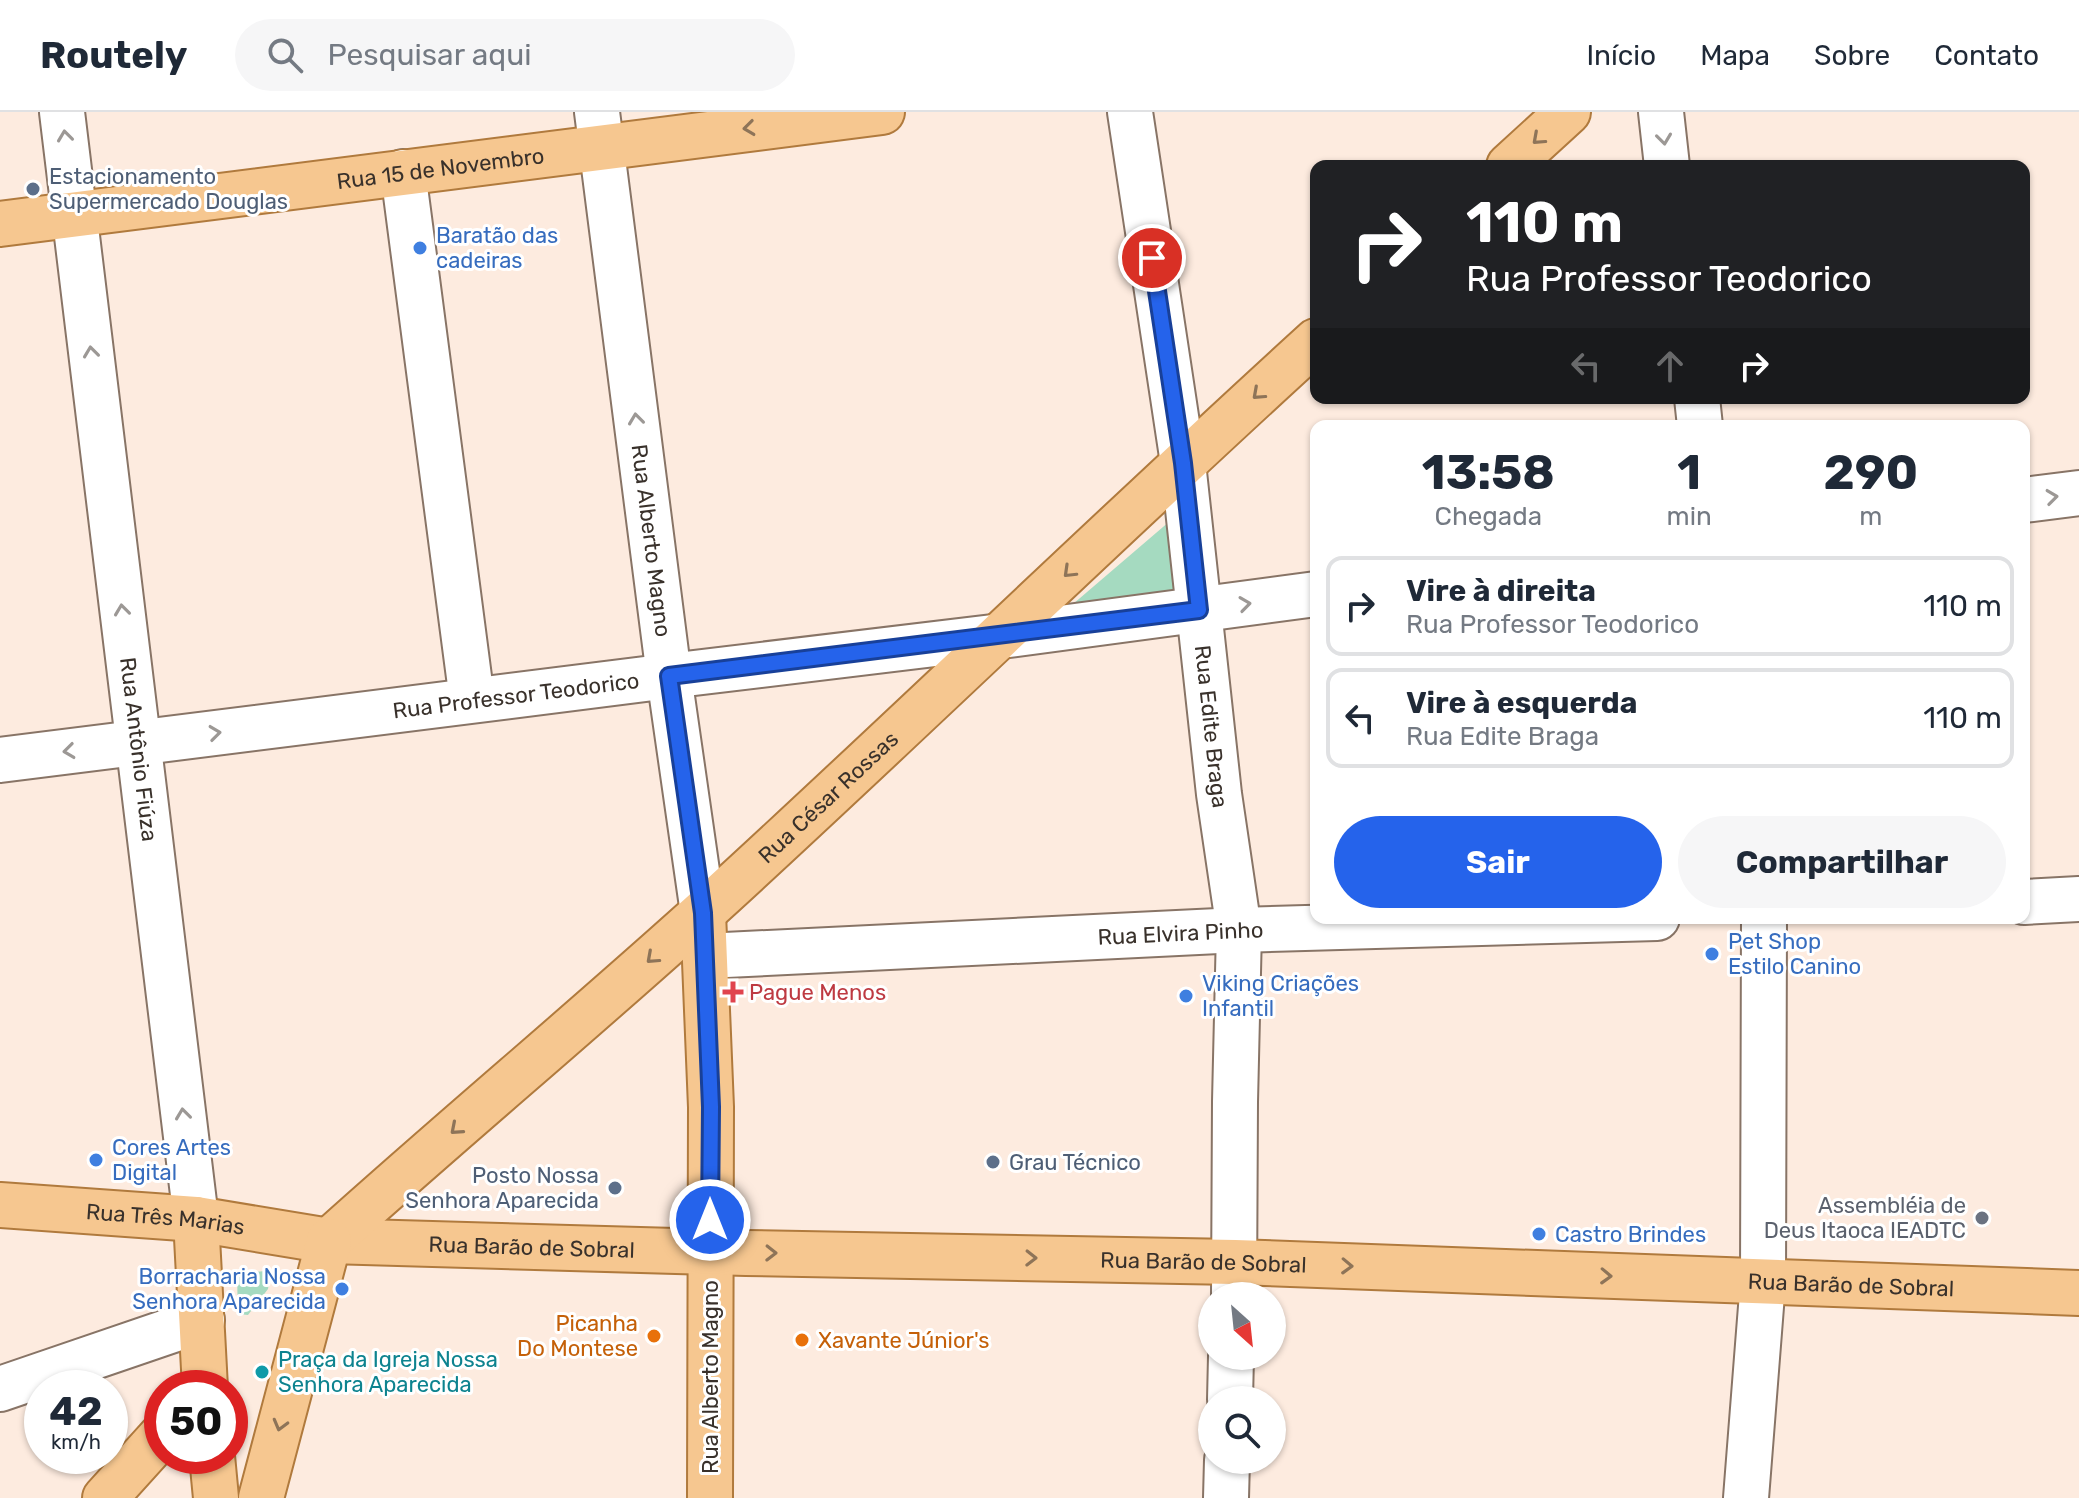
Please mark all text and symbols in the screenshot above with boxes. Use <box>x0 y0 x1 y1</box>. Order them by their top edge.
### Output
search box <box>235 19 795 91</box>
text: Routely <box>40 32 187 78</box>
icon: search <box>263 33 307 77</box>
text: Pesquisar aqui <box>327 37 532 73</box>
text: Início <box>1586 39 1656 72</box>
text: Mapa <box>1700 39 1770 72</box>
text: Sobre <box>1814 39 1890 72</box>
text: Contato <box>1934 39 2039 72</box>
one-way arrow <box>742 120 755 137</box>
one-way arrow <box>57 129 74 143</box>
one-way arrow <box>1533 129 1548 144</box>
one-way arrow <box>1655 132 1672 146</box>
street label: Rua 15 de Novembro <box>335 142 546 195</box>
place label: Estacionamento Supermercado Douglas <box>49 163 288 215</box>
marker: Estacionamento Supermercado Douglas <box>24 180 42 198</box>
text: 110 m <box>1466 190 1623 256</box>
icon: right <box>1334 192 1438 296</box>
place label: Baratão das cadeiras <box>436 222 558 274</box>
pin <box>1118 224 1186 292</box>
icon: arrive <box>1130 236 1174 280</box>
marker: Baratão das cadeiras <box>411 239 429 257</box>
text: Rua Professor Teodorico <box>1466 257 1872 300</box>
icon: left <box>1564 344 1608 388</box>
icon: ahead <box>1648 344 1692 388</box>
icon: right <box>1732 344 1776 388</box>
one-way arrow <box>83 345 100 359</box>
one-way arrow <box>1253 384 1268 398</box>
one-way arrow <box>628 412 645 426</box>
street label: Rua Alberto Magno <box>626 443 677 638</box>
text: 13:58 <box>1422 444 1555 501</box>
text: 1 <box>1677 444 1701 501</box>
text: 290 <box>1824 444 1918 501</box>
one-way arrow <box>2045 488 2058 505</box>
text: Chegada <box>1435 501 1542 532</box>
text: min <box>1667 501 1712 532</box>
text: m <box>1859 501 1882 532</box>
one-way arrow <box>1063 562 1078 576</box>
text: Vire à direita <box>1406 573 1596 609</box>
icon: right <box>1338 584 1382 628</box>
text: 110 m <box>1923 588 2002 624</box>
one-way arrow <box>1238 596 1251 613</box>
one-way arrow <box>113 603 130 616</box>
text: Rua Professor Teodorico <box>1406 609 1699 640</box>
street label: Rua Edite Braga <box>1189 644 1234 810</box>
street label: Rua Antônio Fiúza <box>114 656 163 843</box>
street label: Rua Professor Teodorico <box>391 667 641 725</box>
text: Vire à esquerda <box>1406 685 1637 721</box>
icon: left <box>1338 696 1382 740</box>
text: 110 m <box>1923 700 2002 736</box>
text: Rua Edite Braga <box>1406 721 1599 752</box>
one-way arrow <box>209 725 222 742</box>
street label: Rua César Rossas <box>753 725 904 869</box>
one-way arrow <box>62 743 75 760</box>
button: Sair <box>1334 816 1662 908</box>
button: Compartilhar <box>1678 816 2006 908</box>
street label: Rua Elvira Pinho <box>1097 916 1264 951</box>
place label: Pet Shop Estilo Canino <box>1728 928 1861 980</box>
marker: Pet Shop Estilo Canino <box>1703 945 1721 963</box>
one-way arrow <box>647 948 662 962</box>
place label: Viking Criações Infantil <box>1202 970 1359 1022</box>
place label: Pague Menos <box>749 979 886 1006</box>
marker: Pague Menos <box>724 983 742 1001</box>
marker: Viking Criações Infantil <box>1177 987 1195 1005</box>
one-way arrow <box>175 1107 192 1121</box>
one-way arrow <box>451 1119 466 1134</box>
place label: Cores Artes Digital <box>112 1134 231 1186</box>
place label: Grau Técnico <box>1009 1149 1141 1176</box>
marker: Cores Artes Digital <box>87 1151 105 1169</box>
marker: Grau Técnico <box>984 1153 1002 1171</box>
place label: Posto Nossa Senhora Aparecida <box>405 1162 599 1214</box>
position arrow <box>668 1178 752 1262</box>
marker: Posto Nossa Senhora Aparecida <box>606 1179 624 1197</box>
place label: Assembléia de Deus Itaoca IEADTC <box>1764 1192 1966 1244</box>
street label: Rua Três Marias <box>85 1198 247 1241</box>
marker: Assembléia de Deus Itaoca IEADTC <box>1973 1209 1991 1227</box>
place label: Castro Brindes <box>1555 1221 1706 1248</box>
marker: Castro Brindes <box>1530 1225 1548 1243</box>
street label: Rua Barão de Sobral <box>428 1231 635 1264</box>
one-way arrow <box>765 1245 778 1262</box>
street label: Rua Barão de Sobral <box>1100 1247 1307 1279</box>
one-way arrow <box>1025 1249 1038 1267</box>
one-way arrow <box>1341 1257 1354 1274</box>
place label: Borracharia Nossa Senhora Aparecida <box>132 1263 326 1315</box>
one-way arrow <box>1600 1267 1613 1284</box>
street label: Rua Barão de Sobral <box>1747 1268 1955 1302</box>
marker: Borracharia Nossa Senhora Aparecida <box>333 1280 351 1298</box>
street label: Rua Alberto Magno <box>697 1280 724 1474</box>
north arrow <box>1198 1282 1286 1370</box>
map controls <box>1198 1282 1286 1474</box>
place label: Picanha Do Montese <box>517 1310 638 1362</box>
marker: Picanha Do Montese <box>645 1327 663 1345</box>
place label: Xavante Júnior's <box>818 1327 989 1354</box>
marker: Xavante Júnior's <box>793 1331 811 1349</box>
place label: Praça da Igreja Nossa Senhora Aparecida <box>278 1346 498 1398</box>
marker: Praça da Igreja Nossa Senhora Aparecida <box>253 1363 271 1381</box>
speed limit sign: 50 <box>144 1370 248 1474</box>
button: search <box>1198 1386 1286 1474</box>
text: 42 <box>49 1388 103 1435</box>
one-way arrow <box>273 1417 290 1431</box>
text: km/h <box>51 1430 101 1454</box>

